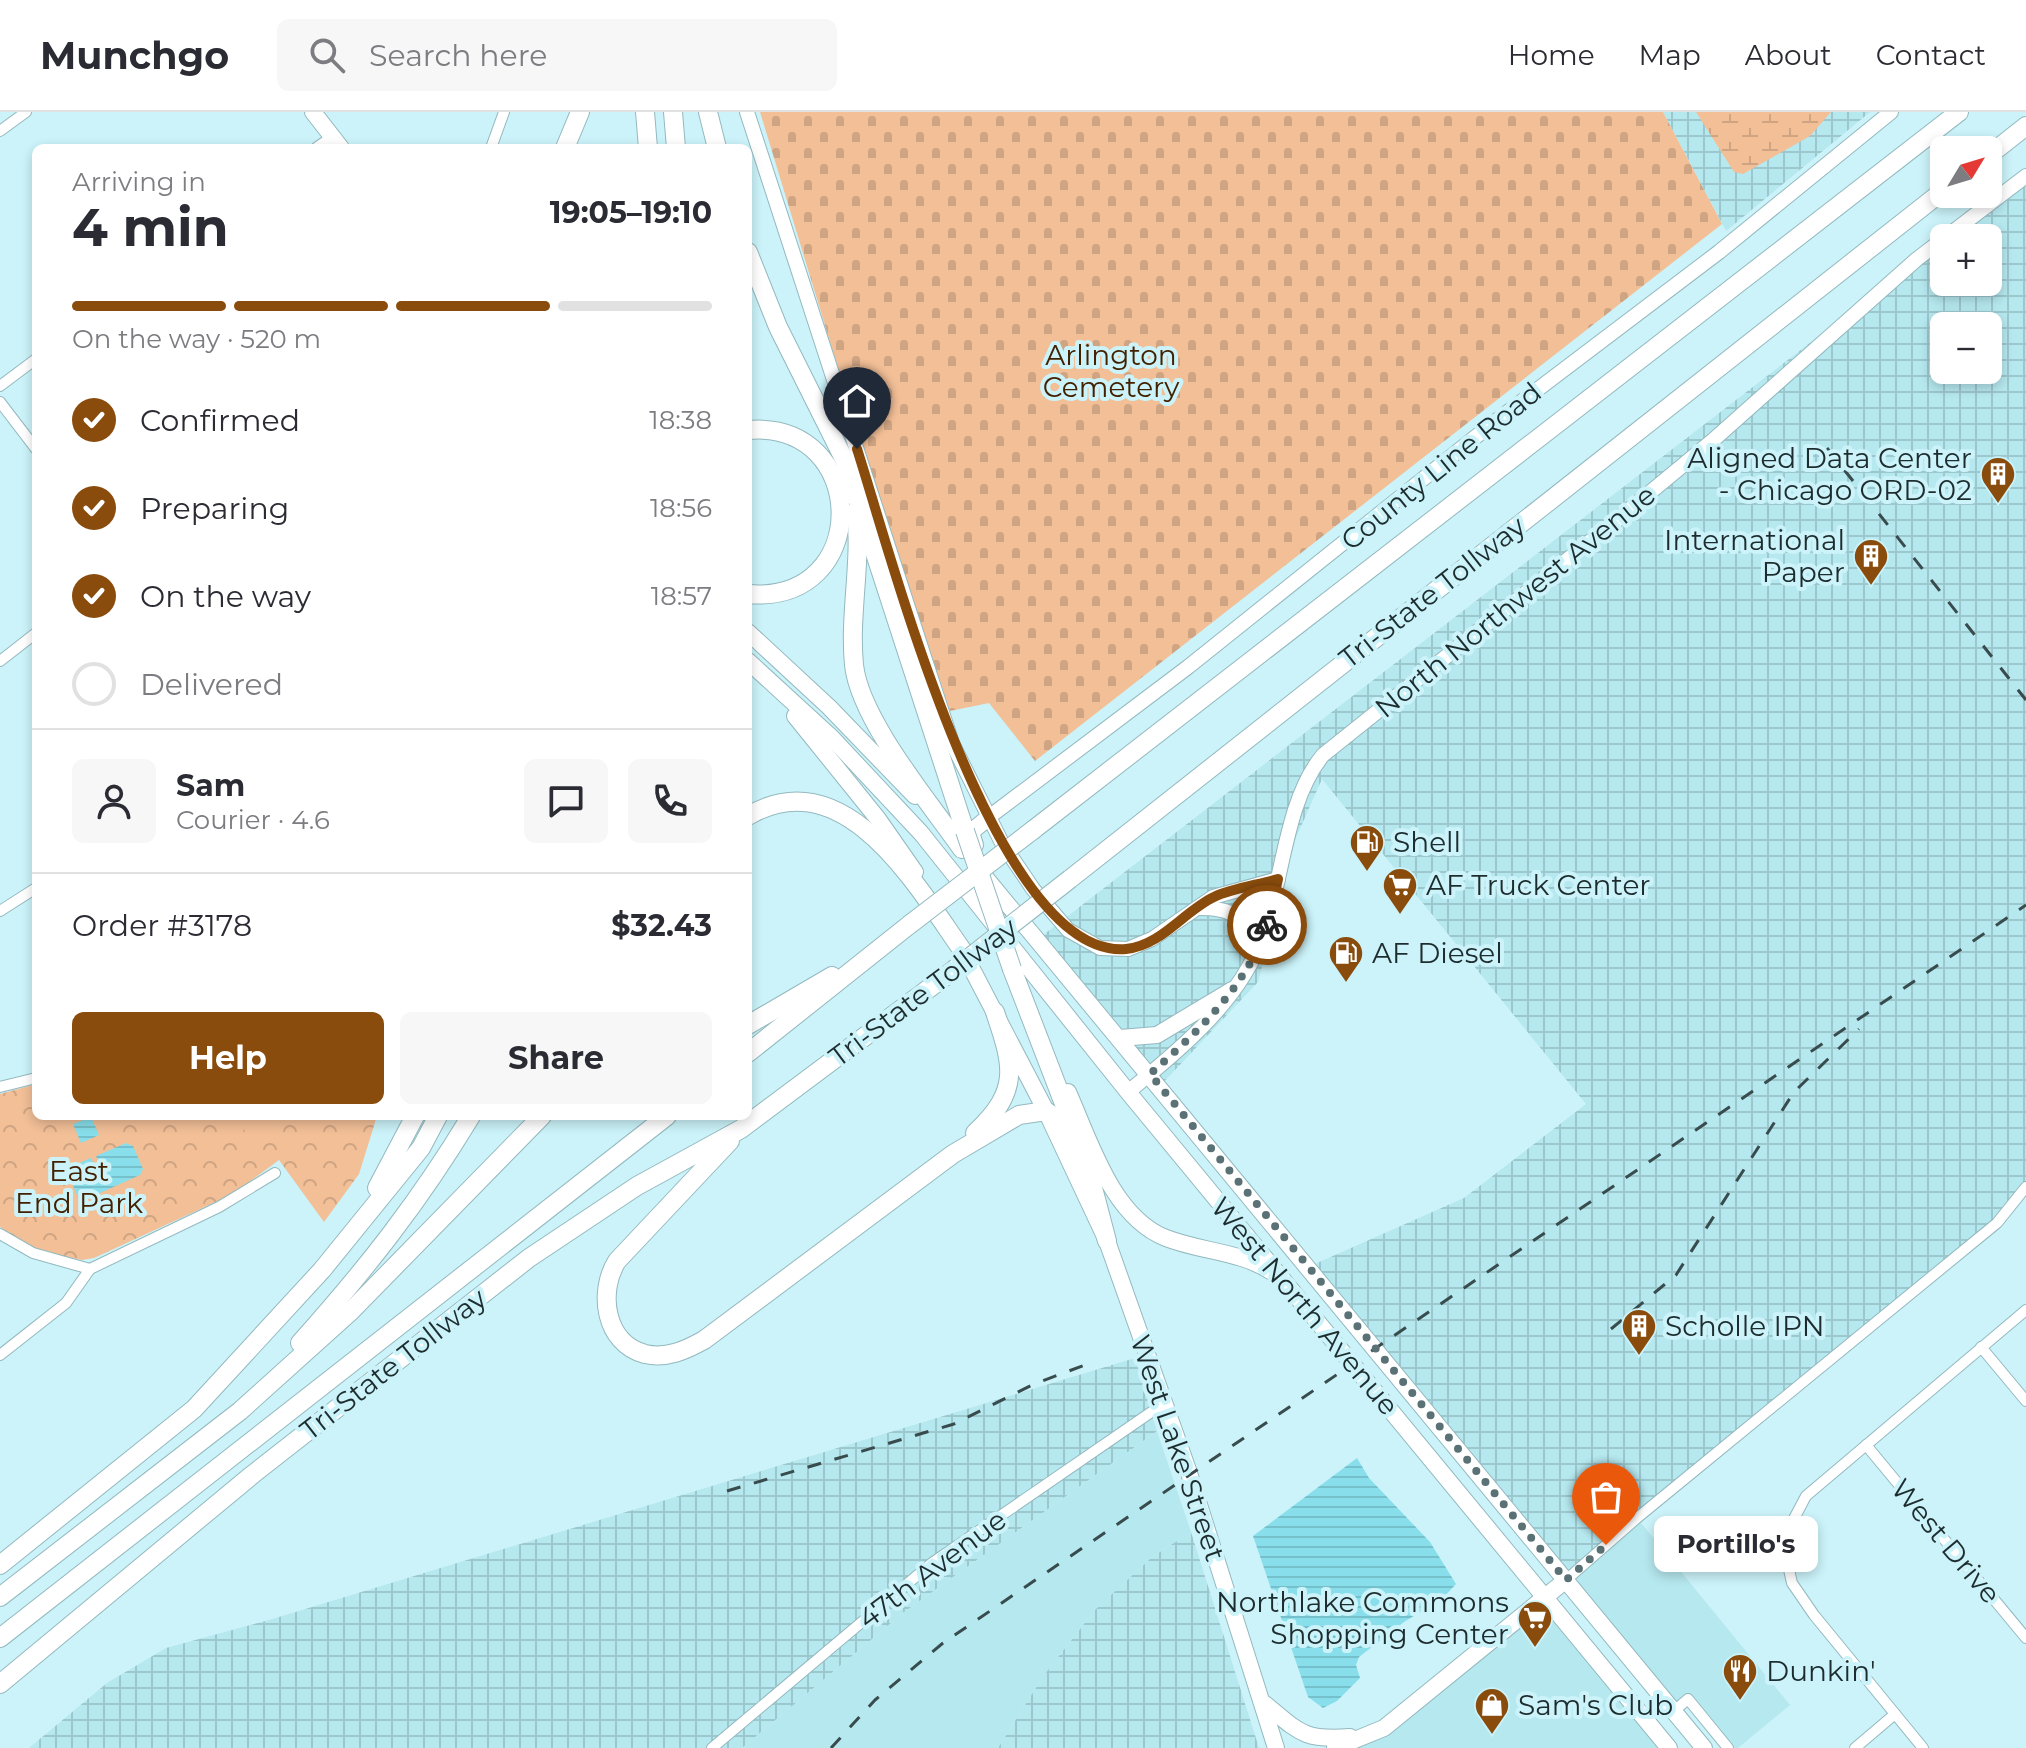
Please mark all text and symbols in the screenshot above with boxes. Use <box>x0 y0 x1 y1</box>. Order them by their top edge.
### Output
search box <box>277 19 837 91</box>
text: Munchgo <box>40 32 229 79</box>
icon: search <box>305 33 349 77</box>
text: Search here <box>369 37 547 74</box>
text: Home <box>1508 38 1595 72</box>
text: Map <box>1639 38 1701 72</box>
text: About <box>1745 38 1832 72</box>
text: Contact <box>1876 38 1986 72</box>
north arrow <box>1930 136 2002 208</box>
map controls <box>1930 136 2002 384</box>
text: Arriving in <box>72 166 206 198</box>
text: 19:05–19:10 <box>550 194 712 231</box>
text: 4 min <box>72 196 229 259</box>
button: + <box>1930 224 2002 296</box>
button: − <box>1930 312 2002 384</box>
text: On the way · 520 m <box>72 323 321 355</box>
park label: Arlington Cemetery <box>1043 338 1180 404</box>
pin <box>823 367 891 449</box>
street label: County Line Road <box>1334 375 1548 557</box>
icon: home <box>835 379 879 423</box>
icon: check <box>72 398 116 442</box>
text: Confirmed <box>140 402 300 439</box>
text: 18:38 <box>649 404 712 436</box>
place label: Aligned Data Center - Chicago ORD-02 <box>1687 441 1972 507</box>
building icon: Aligned Data Center - Chicago ORD-02 <box>1979 455 2017 505</box>
street label: North Northwest Avenue <box>1368 477 1662 725</box>
icon: check <box>72 486 116 530</box>
text: Preparing <box>140 490 289 527</box>
text: 18:56 <box>650 492 712 524</box>
street label: Tri-State Tollway <box>1332 508 1532 675</box>
place label: International Paper <box>1664 523 1845 589</box>
building icon: International Paper <box>1852 537 1890 587</box>
icon: check <box>72 574 116 618</box>
text: On the way <box>140 578 311 615</box>
text: 18:57 <box>651 580 712 612</box>
text: Delivered <box>140 666 283 703</box>
button: person <box>72 759 156 843</box>
button: chat <box>524 759 608 843</box>
button: phone <box>628 759 712 843</box>
text: Sam <box>176 767 245 804</box>
text: Courier · 4.6 <box>176 804 330 836</box>
fuel station icon: Shell <box>1348 823 1386 873</box>
place label: Shell <box>1393 825 1461 859</box>
supermarket icon: AF Truck Center <box>1381 866 1419 916</box>
place label: AF Truck Center <box>1426 868 1651 902</box>
courier <box>1227 885 1307 965</box>
icon: bike <box>1245 903 1289 947</box>
text: Order #3178 <box>72 907 252 944</box>
text: $32.43 <box>611 907 712 944</box>
street label: Tri-State Tollway <box>822 910 1024 1074</box>
fuel station icon: AF Diesel <box>1327 934 1365 984</box>
place label: AF Diesel <box>1372 936 1503 970</box>
button: Help <box>72 1012 384 1104</box>
button: Share <box>400 1012 712 1104</box>
park label: East End Park <box>15 1154 143 1220</box>
street label: West North Avenue <box>1204 1190 1406 1422</box>
street label: Tri-State Tollway <box>293 1280 493 1447</box>
building icon: Scholle IPN <box>1620 1307 1658 1357</box>
place label: Scholle IPN <box>1665 1309 1825 1343</box>
street label: West Lake Street <box>1123 1330 1233 1566</box>
pin <box>1572 1463 1640 1545</box>
street label: West Drive <box>1884 1472 2008 1610</box>
icon: bag <box>1584 1475 1628 1519</box>
street label: 47th Avenue <box>851 1502 1013 1636</box>
callout: Portillo's <box>1654 1517 1818 1573</box>
text: Portillo's <box>1677 1528 1795 1560</box>
place label: Northlake Commons Shopping Center <box>1216 1585 1509 1651</box>
supermarket icon: Northlake Commons Shopping Center <box>1516 1599 1554 1649</box>
restaurant icon: Dunkin' <box>1721 1652 1759 1702</box>
place label: Dunkin' <box>1766 1654 1876 1688</box>
shop icon: Sam's Club <box>1473 1686 1511 1736</box>
place label: Sam's Club <box>1518 1688 1673 1722</box>

